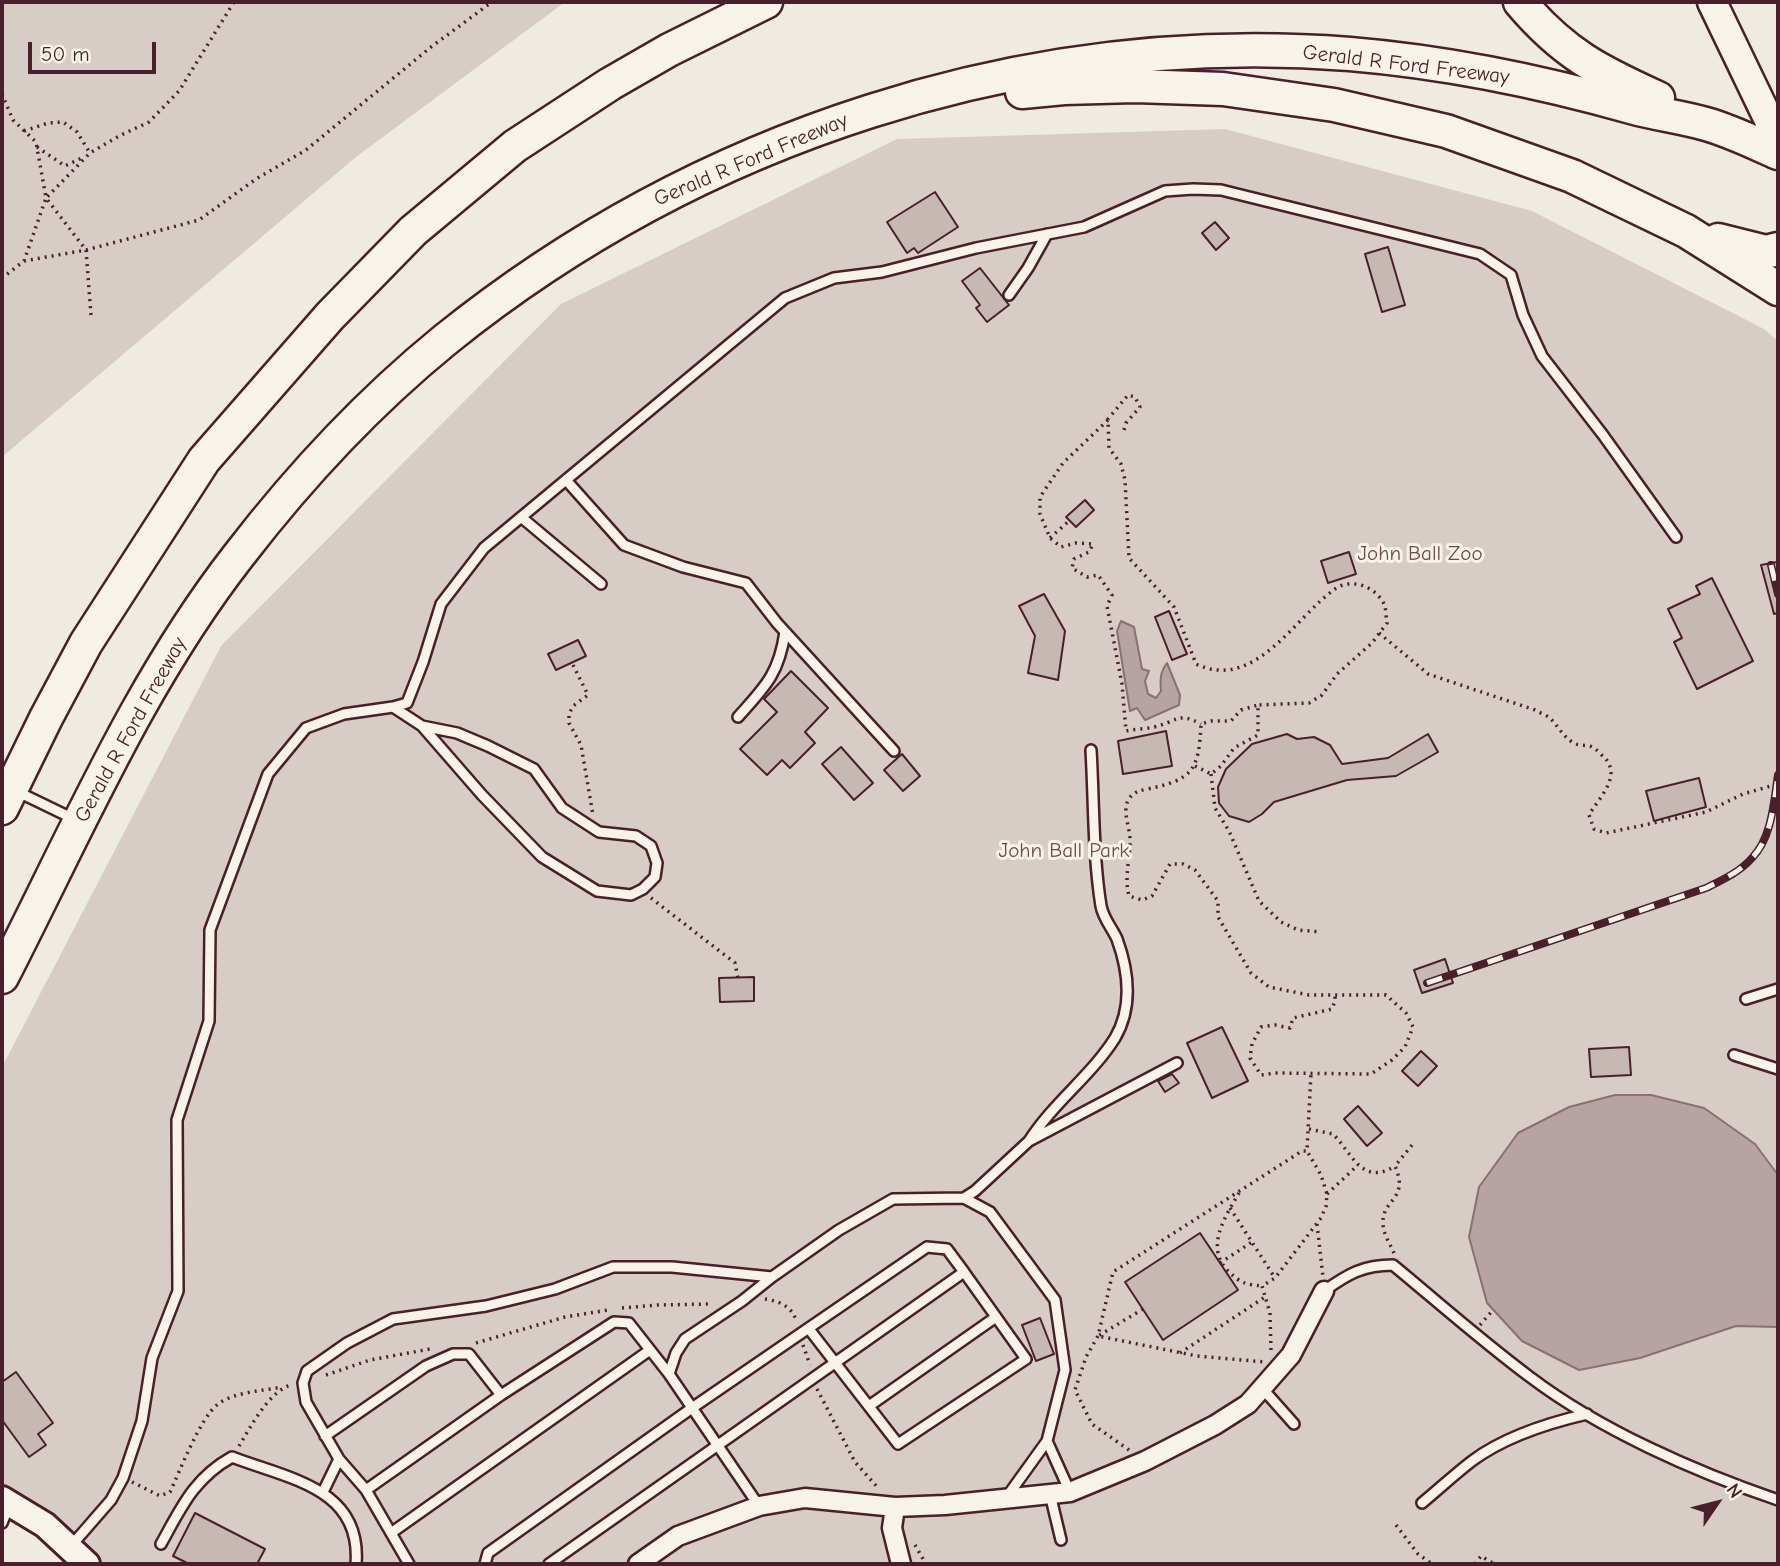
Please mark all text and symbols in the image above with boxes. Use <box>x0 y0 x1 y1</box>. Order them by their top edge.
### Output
scale bar <box>32 28 159 72</box>
street label: Gerald R Ford Freeway <box>1301 40 1511 90</box>
text: 50 m <box>41 42 90 66</box>
street label: Gerald R Ford Freeway <box>650 108 852 212</box>
park label: John Ball Zoo <box>1357 541 1483 567</box>
street label: Gerald R Ford Freeway <box>70 633 192 827</box>
park label: John Ball Park <box>999 838 1129 864</box>
north arrow <box>1682 1468 1752 1538</box>
text: N <box>1722 1480 1747 1502</box>

